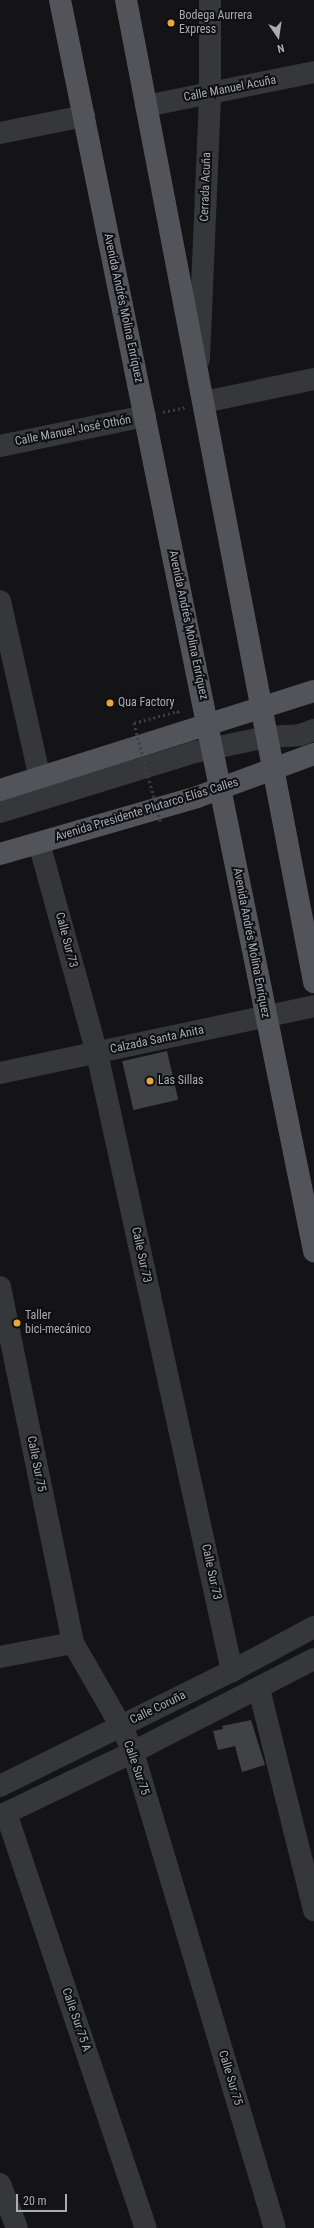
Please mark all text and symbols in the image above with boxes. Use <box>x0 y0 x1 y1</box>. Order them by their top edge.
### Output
place label: Bodega Aurrera Express <box>179 9 252 37</box>
north arrow <box>258 16 298 56</box>
marker: Bodega Aurrera Express <box>166 18 176 28</box>
text: N <box>276 41 286 55</box>
street label: Calle Manuel Acuña <box>183 73 277 105</box>
street label: Cerrada Acuña <box>198 152 214 222</box>
street label: Avenida Andrés Molina Enríquez <box>100 232 146 384</box>
street label: Calle Manuel José Othón <box>14 413 132 449</box>
street label: Avenida Andrés Molina Enríquez <box>165 549 211 701</box>
place label: Qua Factory <box>118 696 175 710</box>
marker: Qua Factory <box>105 698 115 708</box>
street label: Avenida Presidente Plutarco Elías Calles <box>54 775 240 845</box>
street label: Avenida Andrés Molina Enríquez <box>229 867 273 1019</box>
street label: Calle Sur 73 <box>52 911 80 969</box>
street label: Calzada Santa Anita <box>109 1023 205 1057</box>
place label: Las Sillas <box>158 1074 203 1088</box>
marker: Las Sillas <box>145 1076 155 1086</box>
street label: Calle Sur 73 <box>128 1226 154 1284</box>
place label: Taller bici-mecánico <box>25 1309 91 1337</box>
marker: Taller bici-mecánico <box>12 1318 22 1328</box>
street label: Calle Sur 75 <box>24 1435 48 1493</box>
street label: Calle Sur 73 <box>198 1543 224 1601</box>
street label: Calle Coruña <box>128 1688 188 1728</box>
street label: Calle Sur 75 <box>120 1739 152 1797</box>
street label: Calle Sur 75 A <box>58 1986 94 2054</box>
street label: Calle Sur 75 <box>215 2049 245 2107</box>
scale bar <box>18 2186 69 2212</box>
text: 20 m <box>23 2194 47 2208</box>

